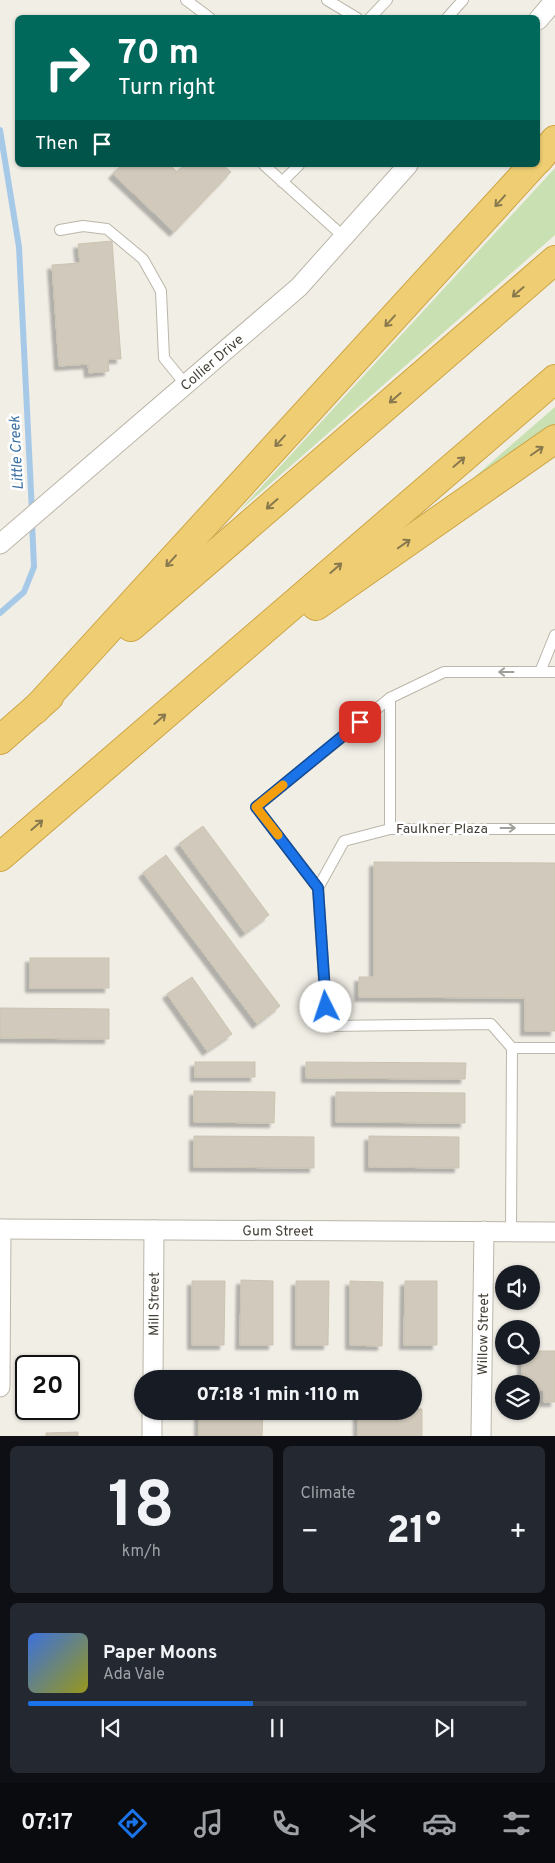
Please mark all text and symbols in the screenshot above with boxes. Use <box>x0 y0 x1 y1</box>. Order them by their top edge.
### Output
text: 70 m <box>118 32 199 76</box>
icon: right <box>35 35 100 100</box>
text: Turn right <box>118 75 215 102</box>
icon: arrive <box>88 130 116 158</box>
text: Then <box>35 132 78 156</box>
one-way arrow <box>494 195 506 207</box>
one-way arrow <box>512 286 525 298</box>
one-way arrow <box>384 314 396 327</box>
street label: Collier Drive <box>178 332 247 395</box>
one-way arrow <box>389 392 402 404</box>
water label: Little Creek <box>6 415 29 491</box>
one-way arrow <box>275 434 286 447</box>
one-way arrow <box>530 446 544 456</box>
one-way arrow <box>453 456 466 467</box>
one-way arrow <box>266 499 279 510</box>
one-way arrow <box>397 539 411 549</box>
one-way arrow <box>165 554 177 567</box>
one-way arrow <box>330 562 343 573</box>
one-way arrow <box>499 667 515 677</box>
pin <box>339 701 381 743</box>
icon: arrive <box>346 708 374 736</box>
one-way arrow <box>154 714 167 725</box>
one-way arrow <box>30 820 43 831</box>
street label: Faulkner Plaza <box>396 821 488 838</box>
one-way arrow <box>500 823 516 833</box>
position arrow <box>299 980 351 1032</box>
street label: Gum Street <box>242 1223 314 1241</box>
map controls <box>495 1265 540 1420</box>
button: sound <box>495 1265 540 1310</box>
street label: Mill Street <box>146 1272 164 1336</box>
street label: Willow Street <box>475 1293 493 1375</box>
button: search <box>495 1320 540 1365</box>
speed limit sign: 20 <box>15 1355 80 1420</box>
button: layers <box>495 1375 540 1420</box>
text: 07:18 · 1 min · 110 m <box>196 1383 360 1407</box>
text: 18 <box>108 1468 175 1550</box>
text: Climate <box>301 1484 355 1504</box>
text: 21° <box>386 1508 441 1557</box>
text: − <box>301 1515 319 1551</box>
text: + <box>509 1515 527 1551</box>
text: km/h <box>122 1542 161 1562</box>
text: Paper Moons <box>103 1641 217 1665</box>
text: Ada Vale <box>103 1665 165 1685</box>
icon: previous <box>97 1714 125 1742</box>
icon: pause <box>263 1714 291 1742</box>
icon: next <box>430 1714 458 1742</box>
icon: directions <box>115 1806 150 1841</box>
icon: music <box>191 1806 226 1841</box>
icon: phone <box>268 1806 303 1841</box>
icon: climate <box>345 1806 380 1841</box>
icon: car <box>422 1806 457 1841</box>
icon: filters <box>499 1806 534 1841</box>
text: 07:17 <box>21 1810 73 1837</box>

